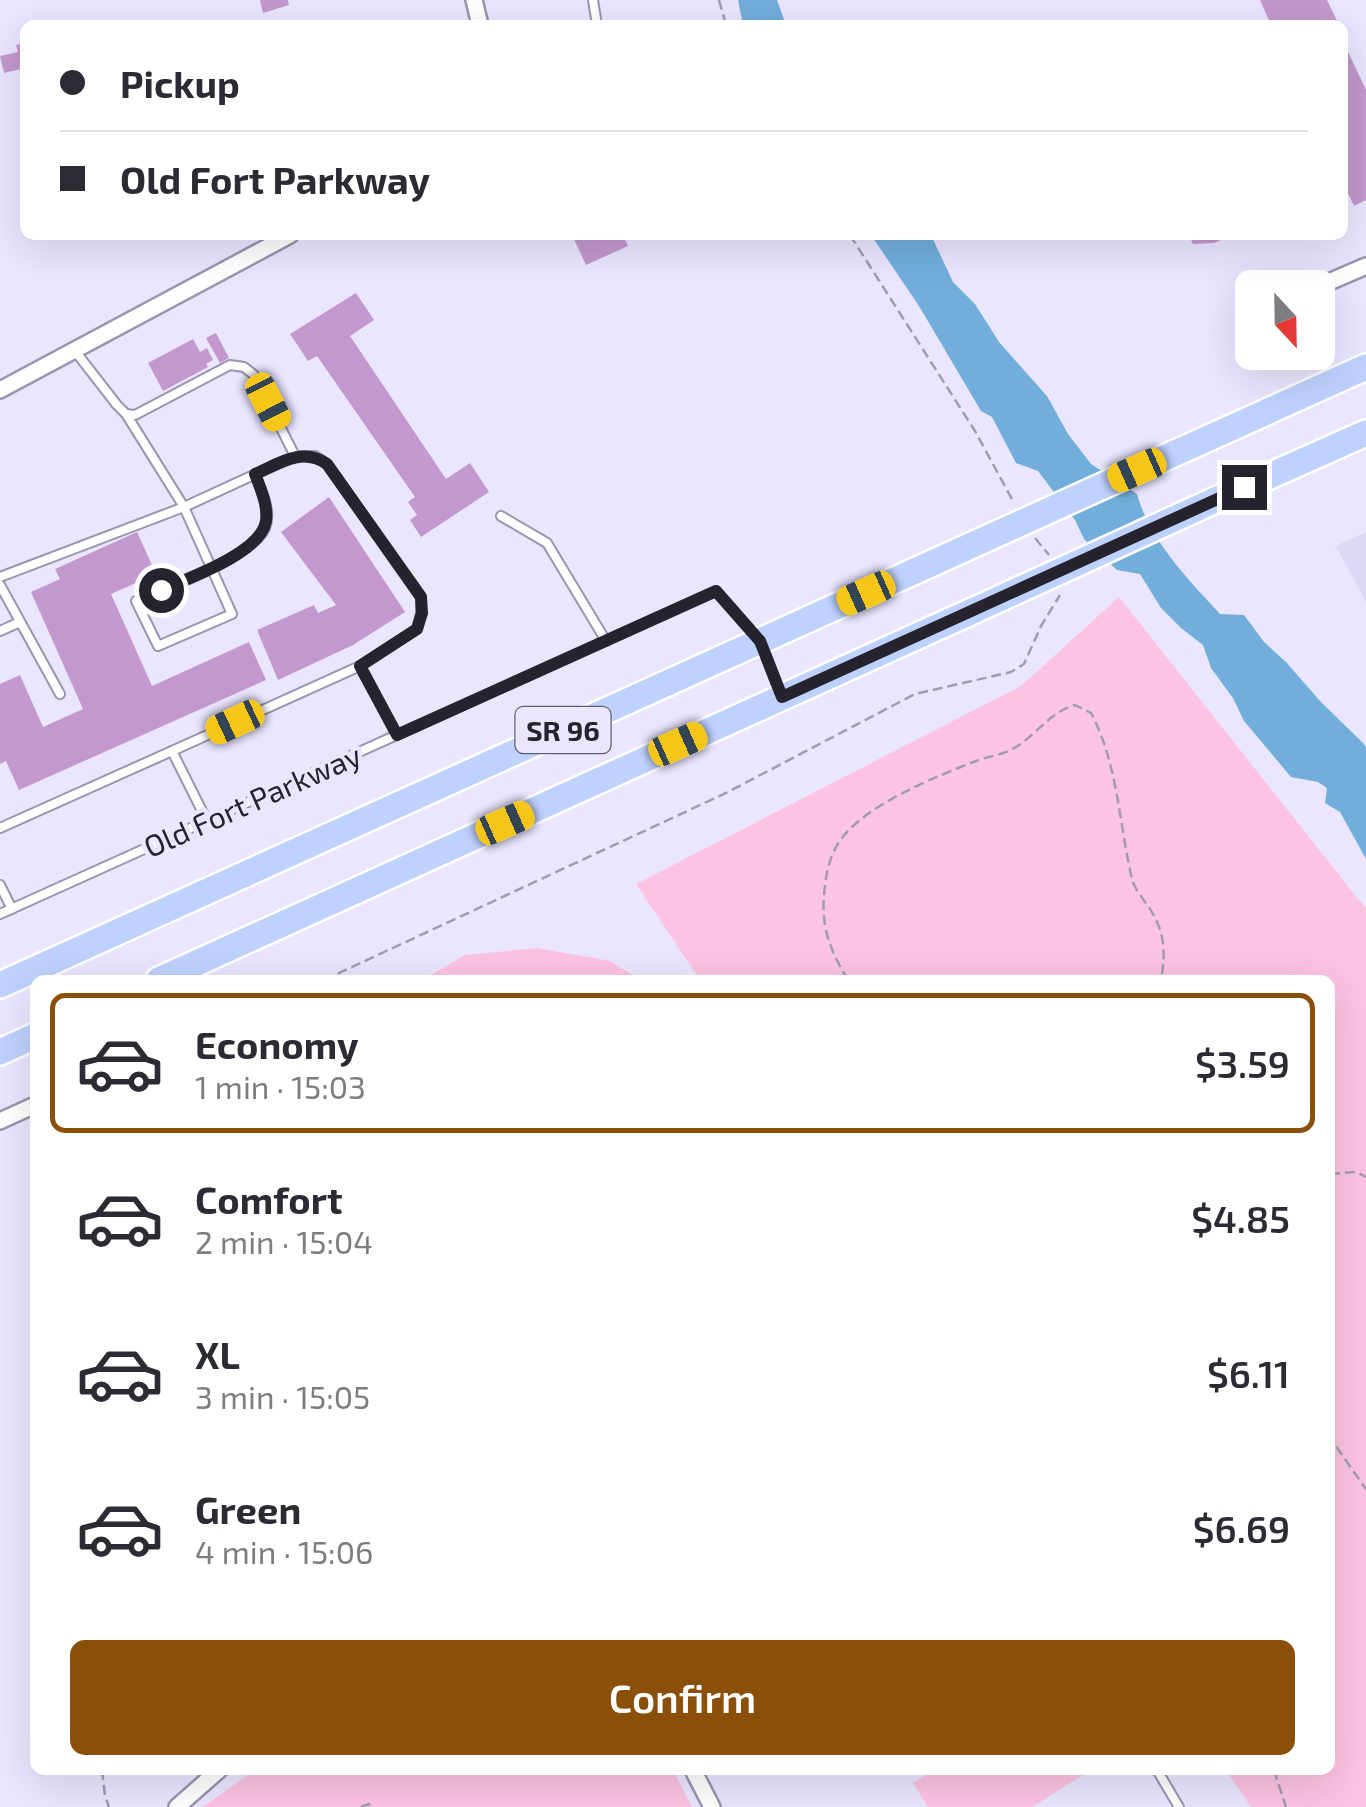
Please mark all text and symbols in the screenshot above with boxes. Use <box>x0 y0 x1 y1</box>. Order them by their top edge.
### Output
text: Pickup <box>120 60 240 106</box>
text: Old Fort Parkway <box>120 156 430 202</box>
north arrow <box>1235 270 1335 370</box>
map controls <box>1235 270 1335 370</box>
car <box>241 368 295 436</box>
car <box>1103 444 1171 496</box>
route end <box>1222 465 1267 510</box>
car <box>832 567 900 619</box>
route start <box>139 568 184 613</box>
car <box>201 696 269 748</box>
road number: SR 96 <box>516 707 610 753</box>
car <box>644 718 712 770</box>
street label: Old Fort Parkway <box>138 736 366 864</box>
car <box>471 797 539 849</box>
icon: car <box>75 1018 165 1108</box>
text: Economy <box>195 1021 359 1067</box>
text: $3.59 <box>1195 1040 1290 1086</box>
text: 1 min · 15:03 <box>195 1067 366 1105</box>
icon: car <box>75 1173 165 1263</box>
text: Comfort <box>195 1176 343 1222</box>
text: $4.85 <box>1191 1195 1290 1241</box>
text: 2 min · 15:04 <box>195 1222 373 1260</box>
icon: car <box>75 1328 165 1418</box>
text: XL <box>195 1331 240 1377</box>
text: $6.11 <box>1207 1350 1290 1396</box>
text: 3 min · 15:05 <box>195 1377 370 1415</box>
icon: car <box>75 1483 165 1573</box>
text: Green <box>195 1486 301 1532</box>
text: $6.69 <box>1193 1505 1290 1551</box>
text: 4 min · 15:06 <box>195 1532 373 1570</box>
button: Confirm <box>70 1640 1295 1755</box>

